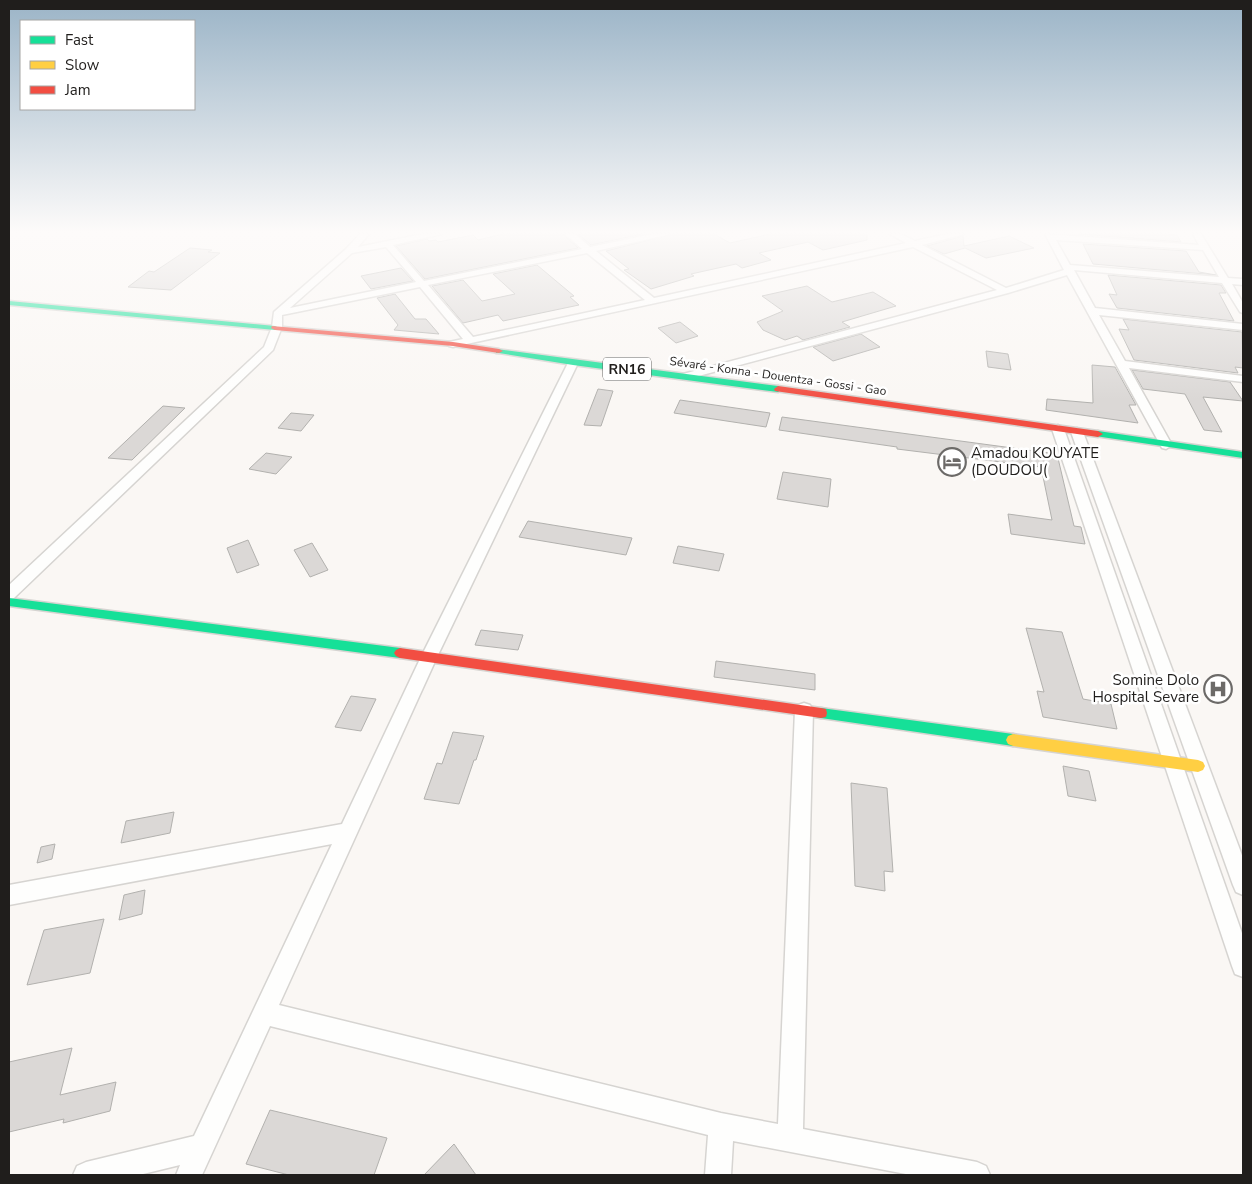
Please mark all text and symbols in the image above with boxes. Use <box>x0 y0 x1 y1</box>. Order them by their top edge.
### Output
legend <box>20 20 195 110</box>
text: Fast <box>65 30 94 50</box>
text: Slow <box>65 55 100 75</box>
text: Jam <box>64 80 91 100</box>
street label: Sévaré - Konna - Douentza - Gossi - Gao <box>669 353 888 399</box>
road number: RN16 <box>603 358 651 380</box>
place label: Amadou KOUYATE (DOUDOU( <box>971 443 1099 480</box>
hotel icon: Amadou KOUYATE (DOUDOU( <box>937 447 967 477</box>
place label: Somine Dolo Hospital Sevare <box>1092 670 1199 707</box>
hospital icon: Somine Dolo Hospital Sevare <box>1203 674 1233 704</box>

